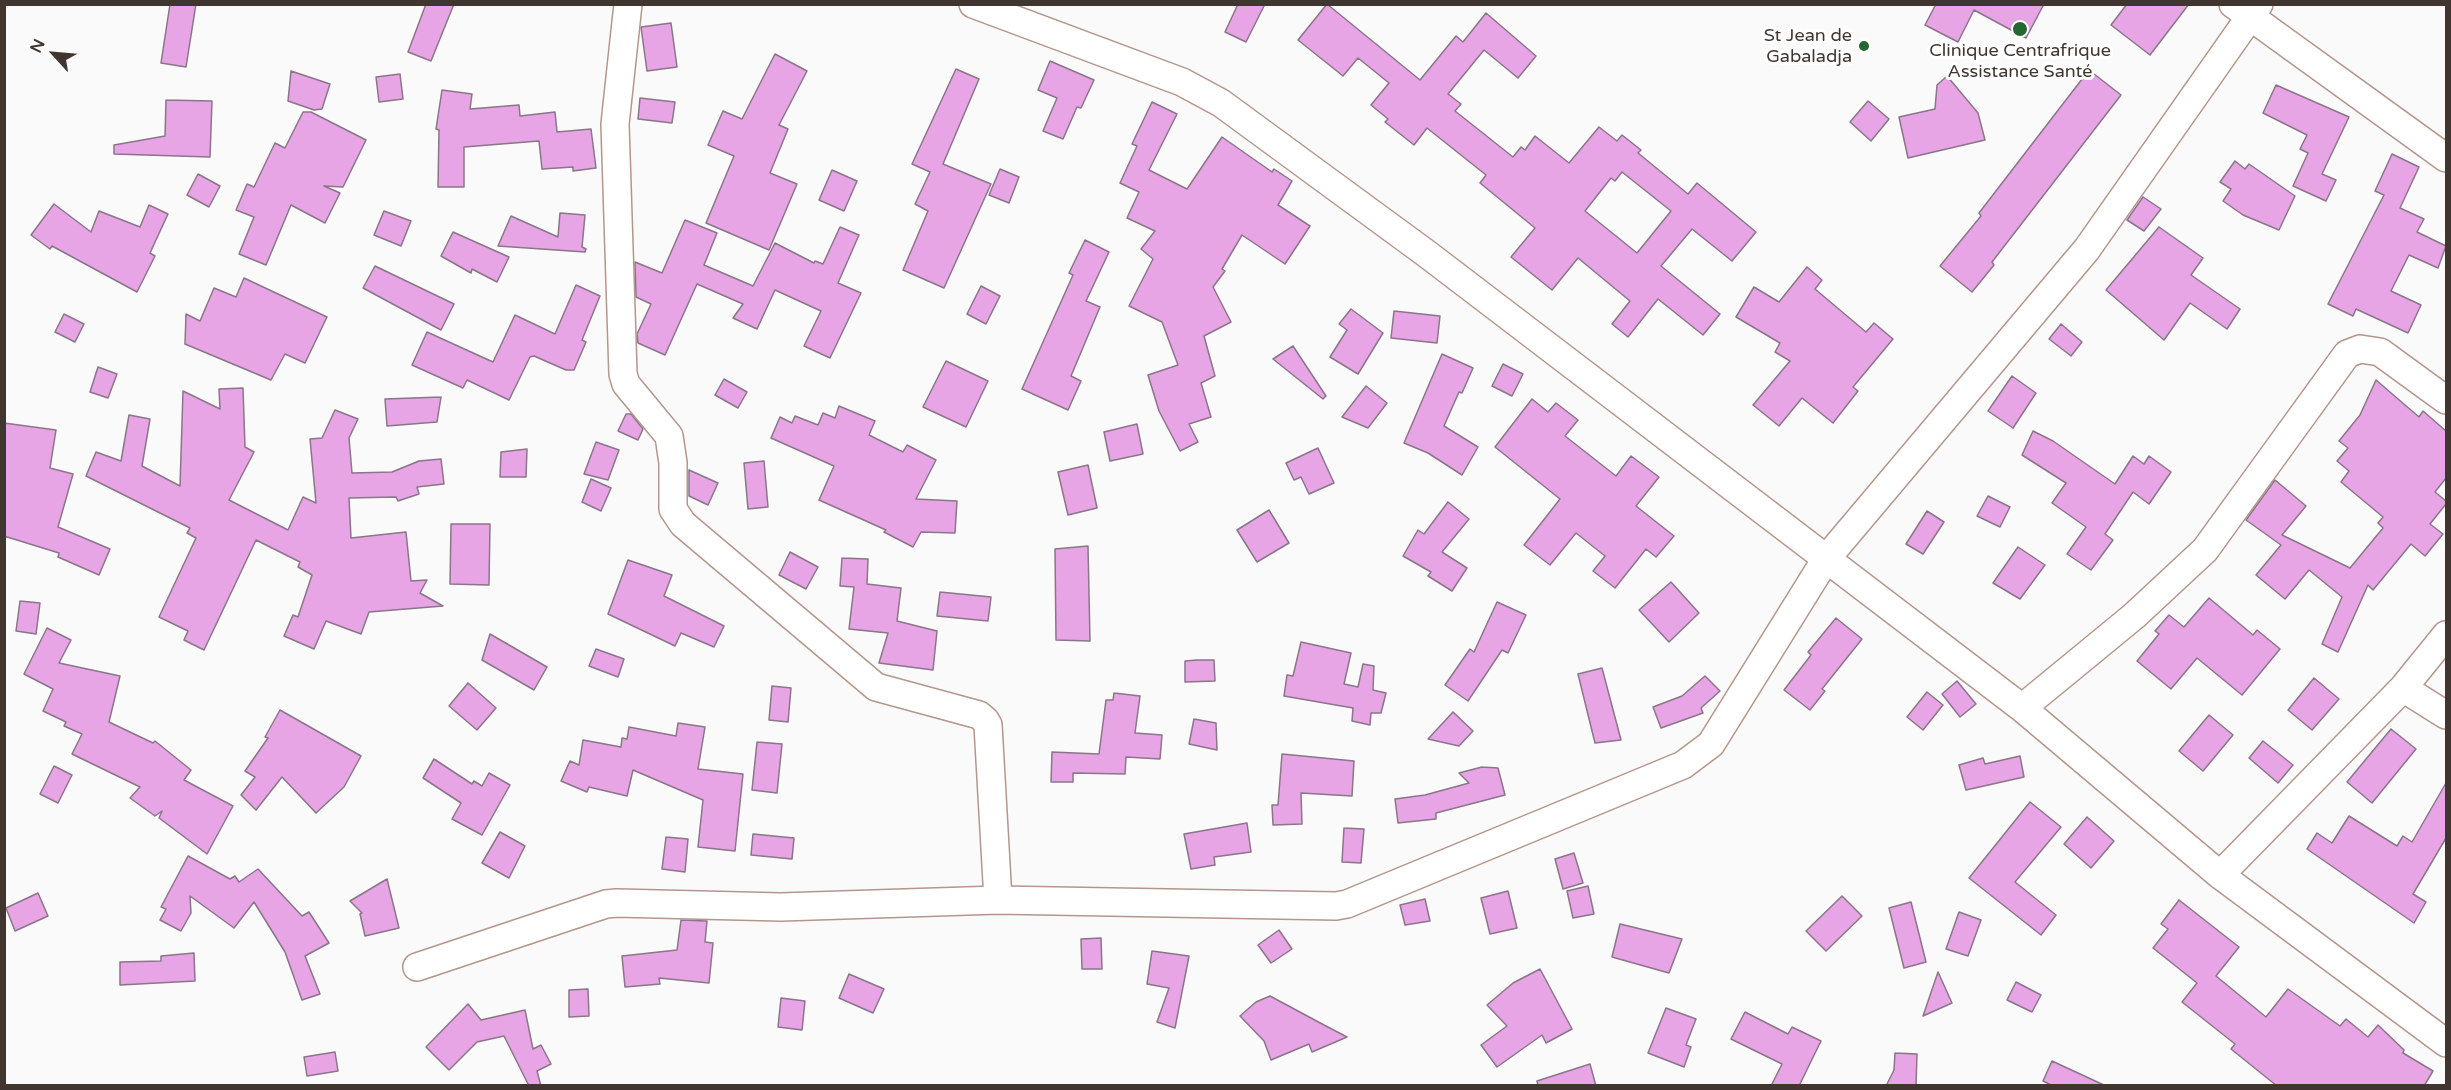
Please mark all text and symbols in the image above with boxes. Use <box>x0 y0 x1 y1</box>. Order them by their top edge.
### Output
marker: Clinique Centrafrique Assistance Santé <box>2011 20 2029 38</box>
north arrow <box>24 24 84 84</box>
place label: St Jean de Gabaladja <box>1764 25 1852 68</box>
text: N <box>26 36 50 56</box>
marker: St Jean de Gabaladja <box>1857 39 1871 53</box>
place label: Clinique Centrafrique Assistance Santé <box>1929 40 2111 82</box>

